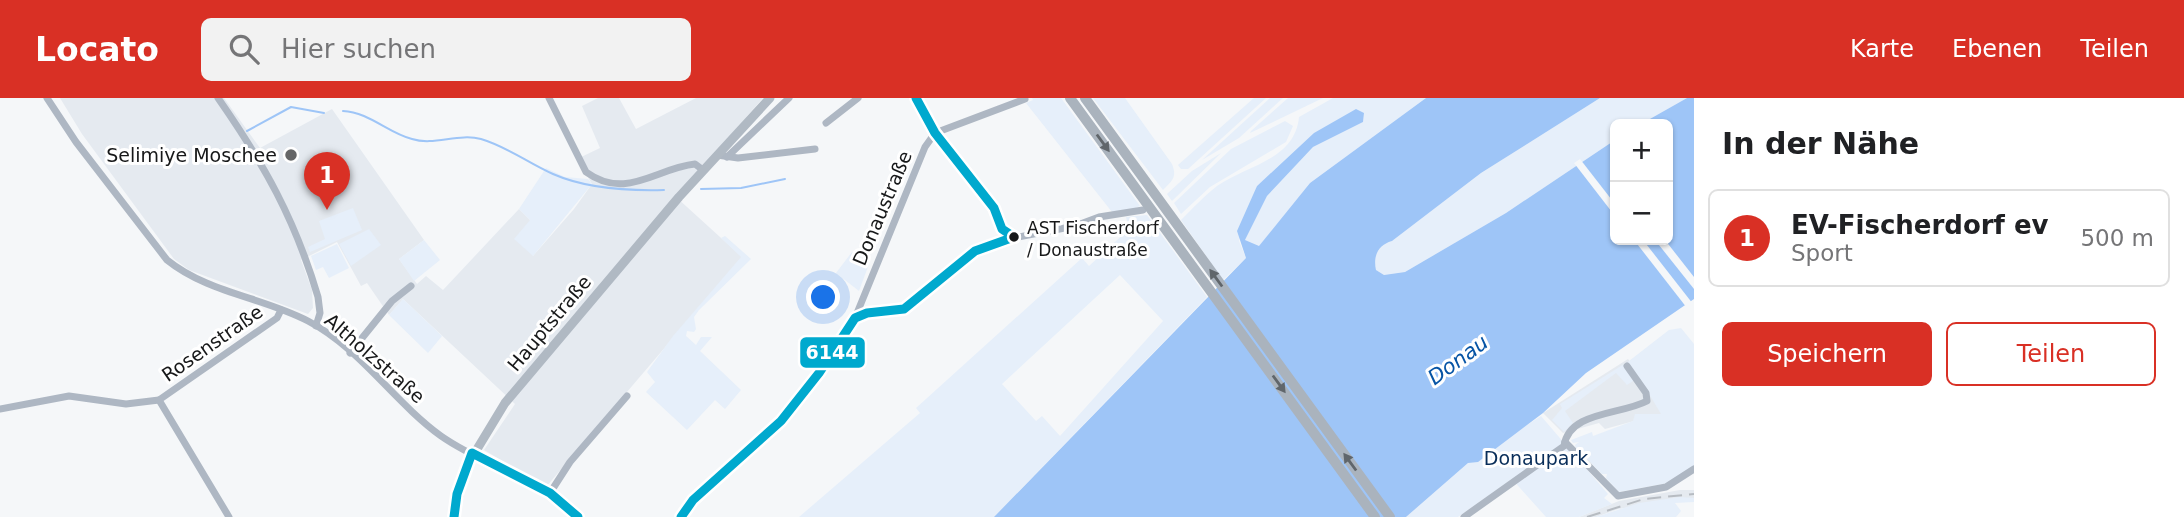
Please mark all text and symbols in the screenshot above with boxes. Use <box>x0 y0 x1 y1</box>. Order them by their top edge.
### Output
search box <box>201 18 691 81</box>
text: Locato <box>35 30 159 69</box>
icon: search <box>225 30 263 68</box>
text: Hier suchen <box>281 34 436 64</box>
text: Karte <box>1850 35 1914 63</box>
text: Ebenen <box>1952 35 2042 63</box>
text: Teilen <box>2080 35 2149 63</box>
map controls <box>1610 119 1673 245</box>
button: + <box>1610 119 1673 182</box>
text: In der Nähe <box>1722 126 1919 161</box>
one-way arrow <box>1096 134 1110 152</box>
place label: Selimiye Moschee <box>106 144 277 166</box>
marker: Selimiye Moschee <box>283 147 299 163</box>
street label: Donaustraße <box>848 147 916 269</box>
pin: 1 <box>304 152 350 210</box>
button: − <box>1610 182 1673 245</box>
text: EV-Fischerdorf ev <box>1791 210 2049 240</box>
place label: AST Fischerdorf / Donaustraße <box>1027 218 1160 260</box>
text: 1 <box>1739 225 1755 251</box>
text: 500 m <box>2080 225 2154 251</box>
marker: AST Fischerdorf / Donaustraße <box>1007 230 1021 244</box>
text: Sport <box>1791 240 1853 266</box>
one-way arrow <box>1210 269 1224 287</box>
street label: Hauptstraße <box>503 271 595 375</box>
your location <box>806 280 840 314</box>
street label: Rosenstraße <box>157 300 267 386</box>
street label: Altholzstraße <box>321 309 429 407</box>
button: Speichern <box>1722 322 1932 386</box>
button: Teilen <box>1946 322 2156 386</box>
water label: Donau <box>1423 330 1493 390</box>
line badge: 6144 <box>799 336 866 369</box>
text: 6144 <box>806 341 858 363</box>
one-way arrow <box>1272 375 1286 393</box>
park label: Donaupark <box>1484 447 1588 469</box>
one-way arrow <box>1344 453 1358 471</box>

